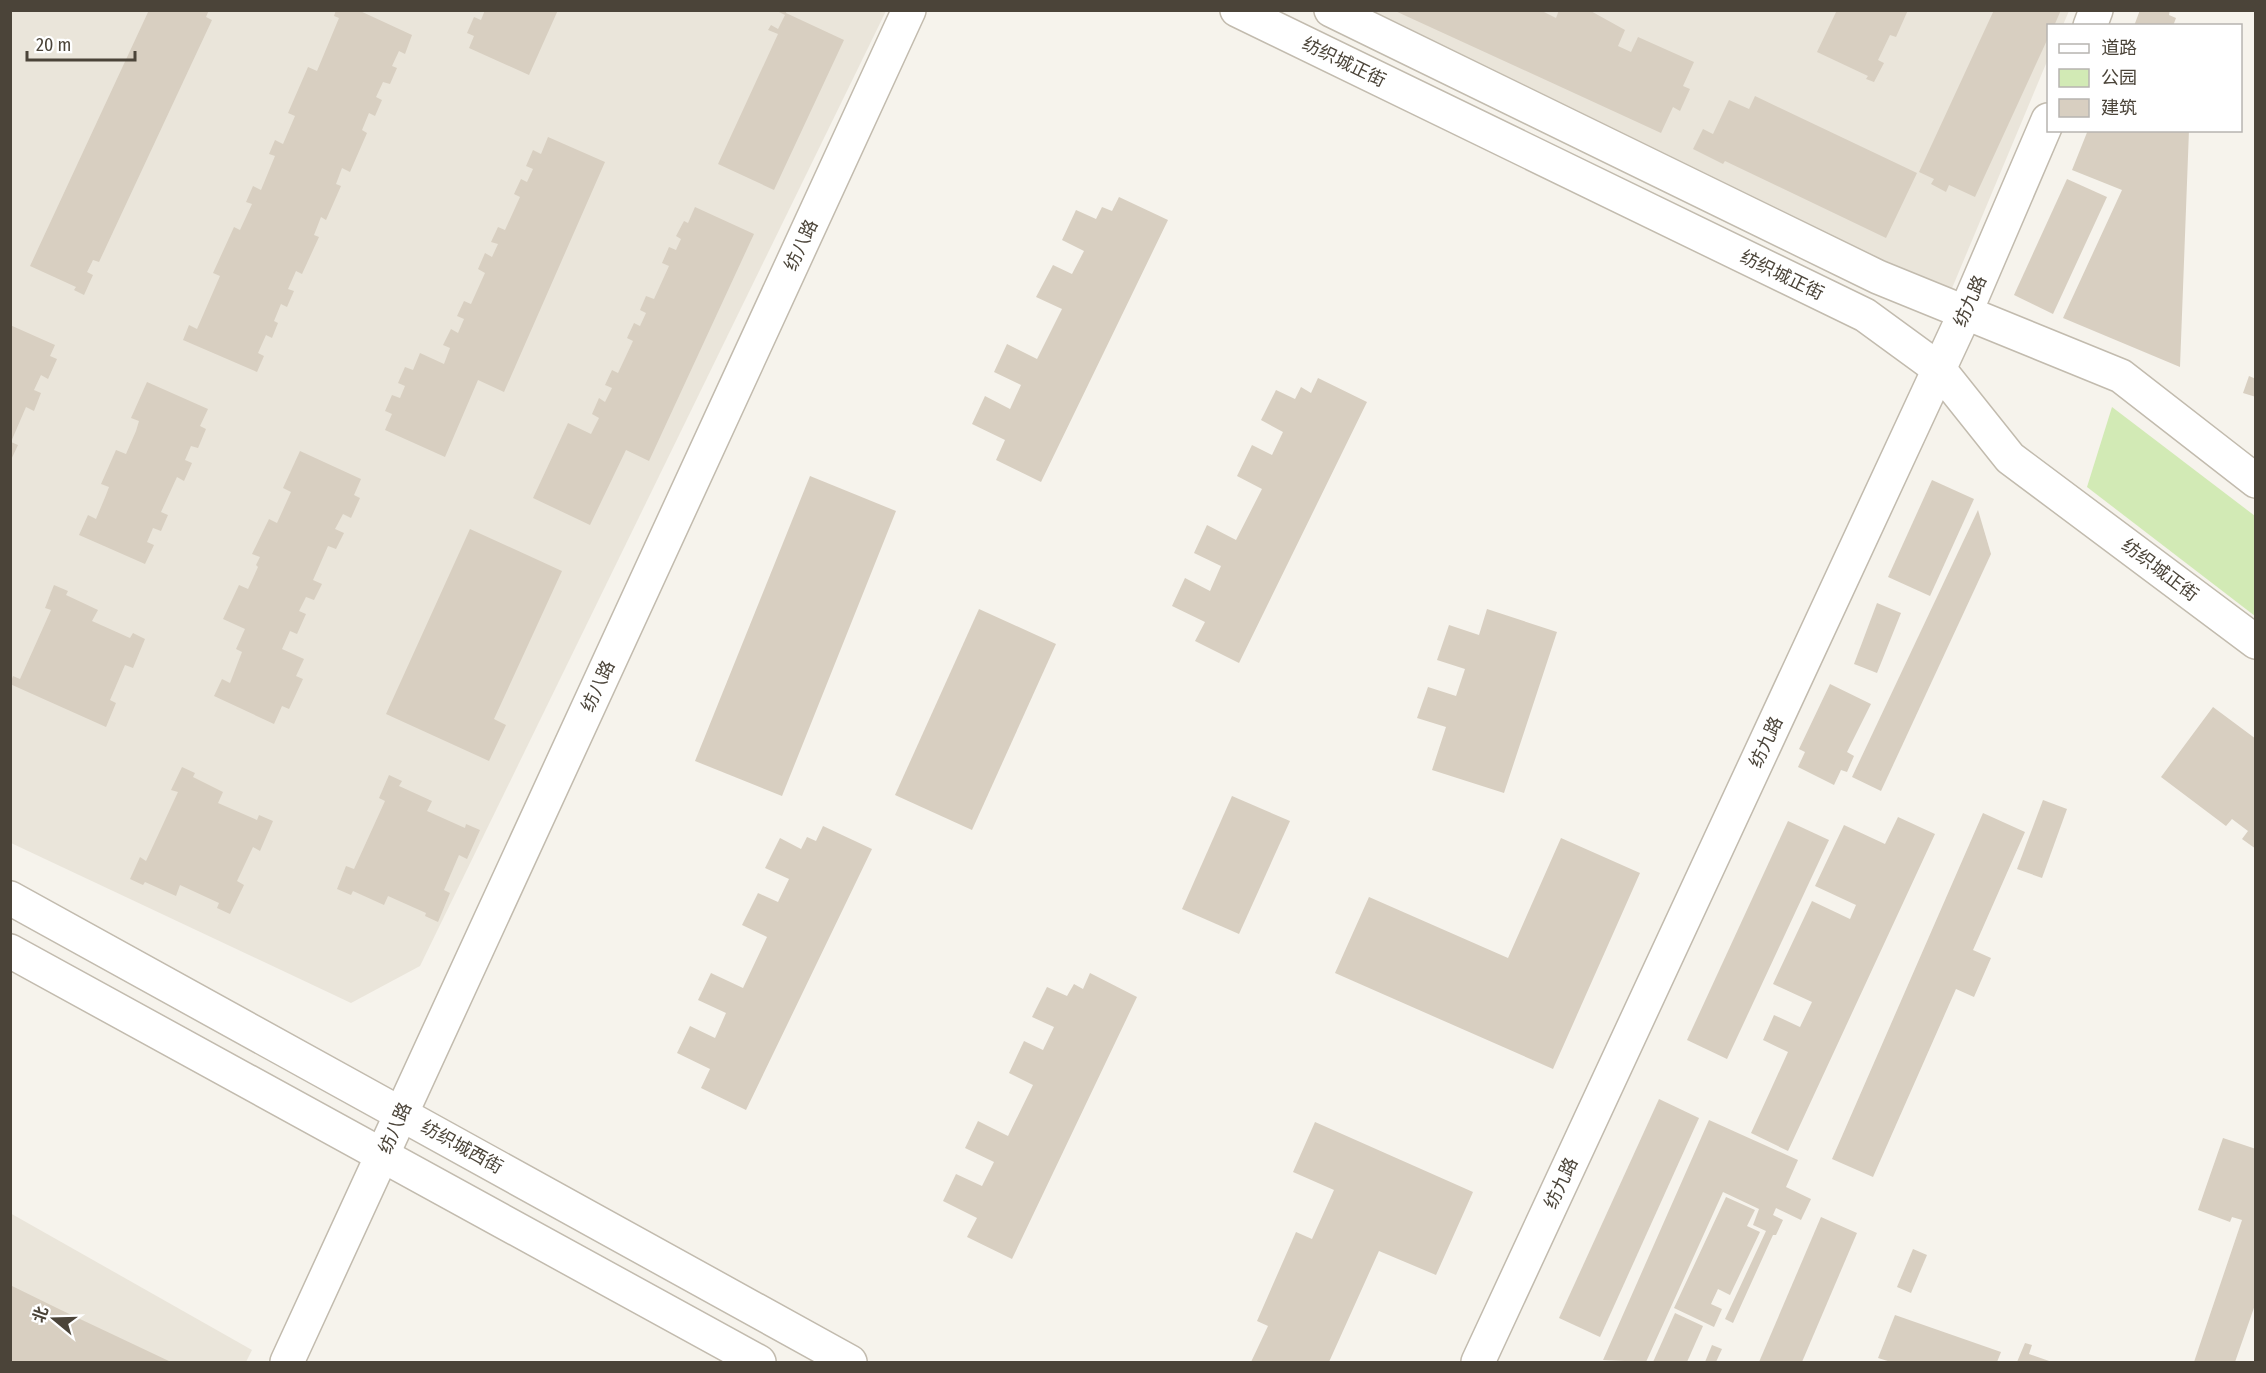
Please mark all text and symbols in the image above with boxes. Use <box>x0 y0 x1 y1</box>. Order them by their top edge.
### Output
scale bar <box>27 24 135 62</box>
legend <box>2047 24 2242 132</box>
street label: 纺织城正街 <box>1299 32 1389 92</box>
text: 20 m <box>36 34 71 56</box>
text: 道路 <box>2101 37 2137 59</box>
text: 公园 <box>2101 67 2137 89</box>
text: 建筑 <box>2101 97 2137 119</box>
street label: 纺八路 <box>780 216 822 274</box>
street label: 纺织城正街 <box>1737 245 1827 305</box>
street label: 纺九路 <box>1949 272 1991 330</box>
street label: 纺织城正街 <box>2117 534 2203 606</box>
street label: 纺八路 <box>577 657 619 715</box>
street label: 纺九路 <box>1745 713 1787 771</box>
street label: 纺八路 <box>374 1099 416 1157</box>
street label: 纺织城西街 <box>417 1116 507 1178</box>
street label: 纺九路 <box>1540 1154 1582 1212</box>
north arrow <box>24 1289 84 1349</box>
text: 北 <box>29 1304 52 1325</box>

